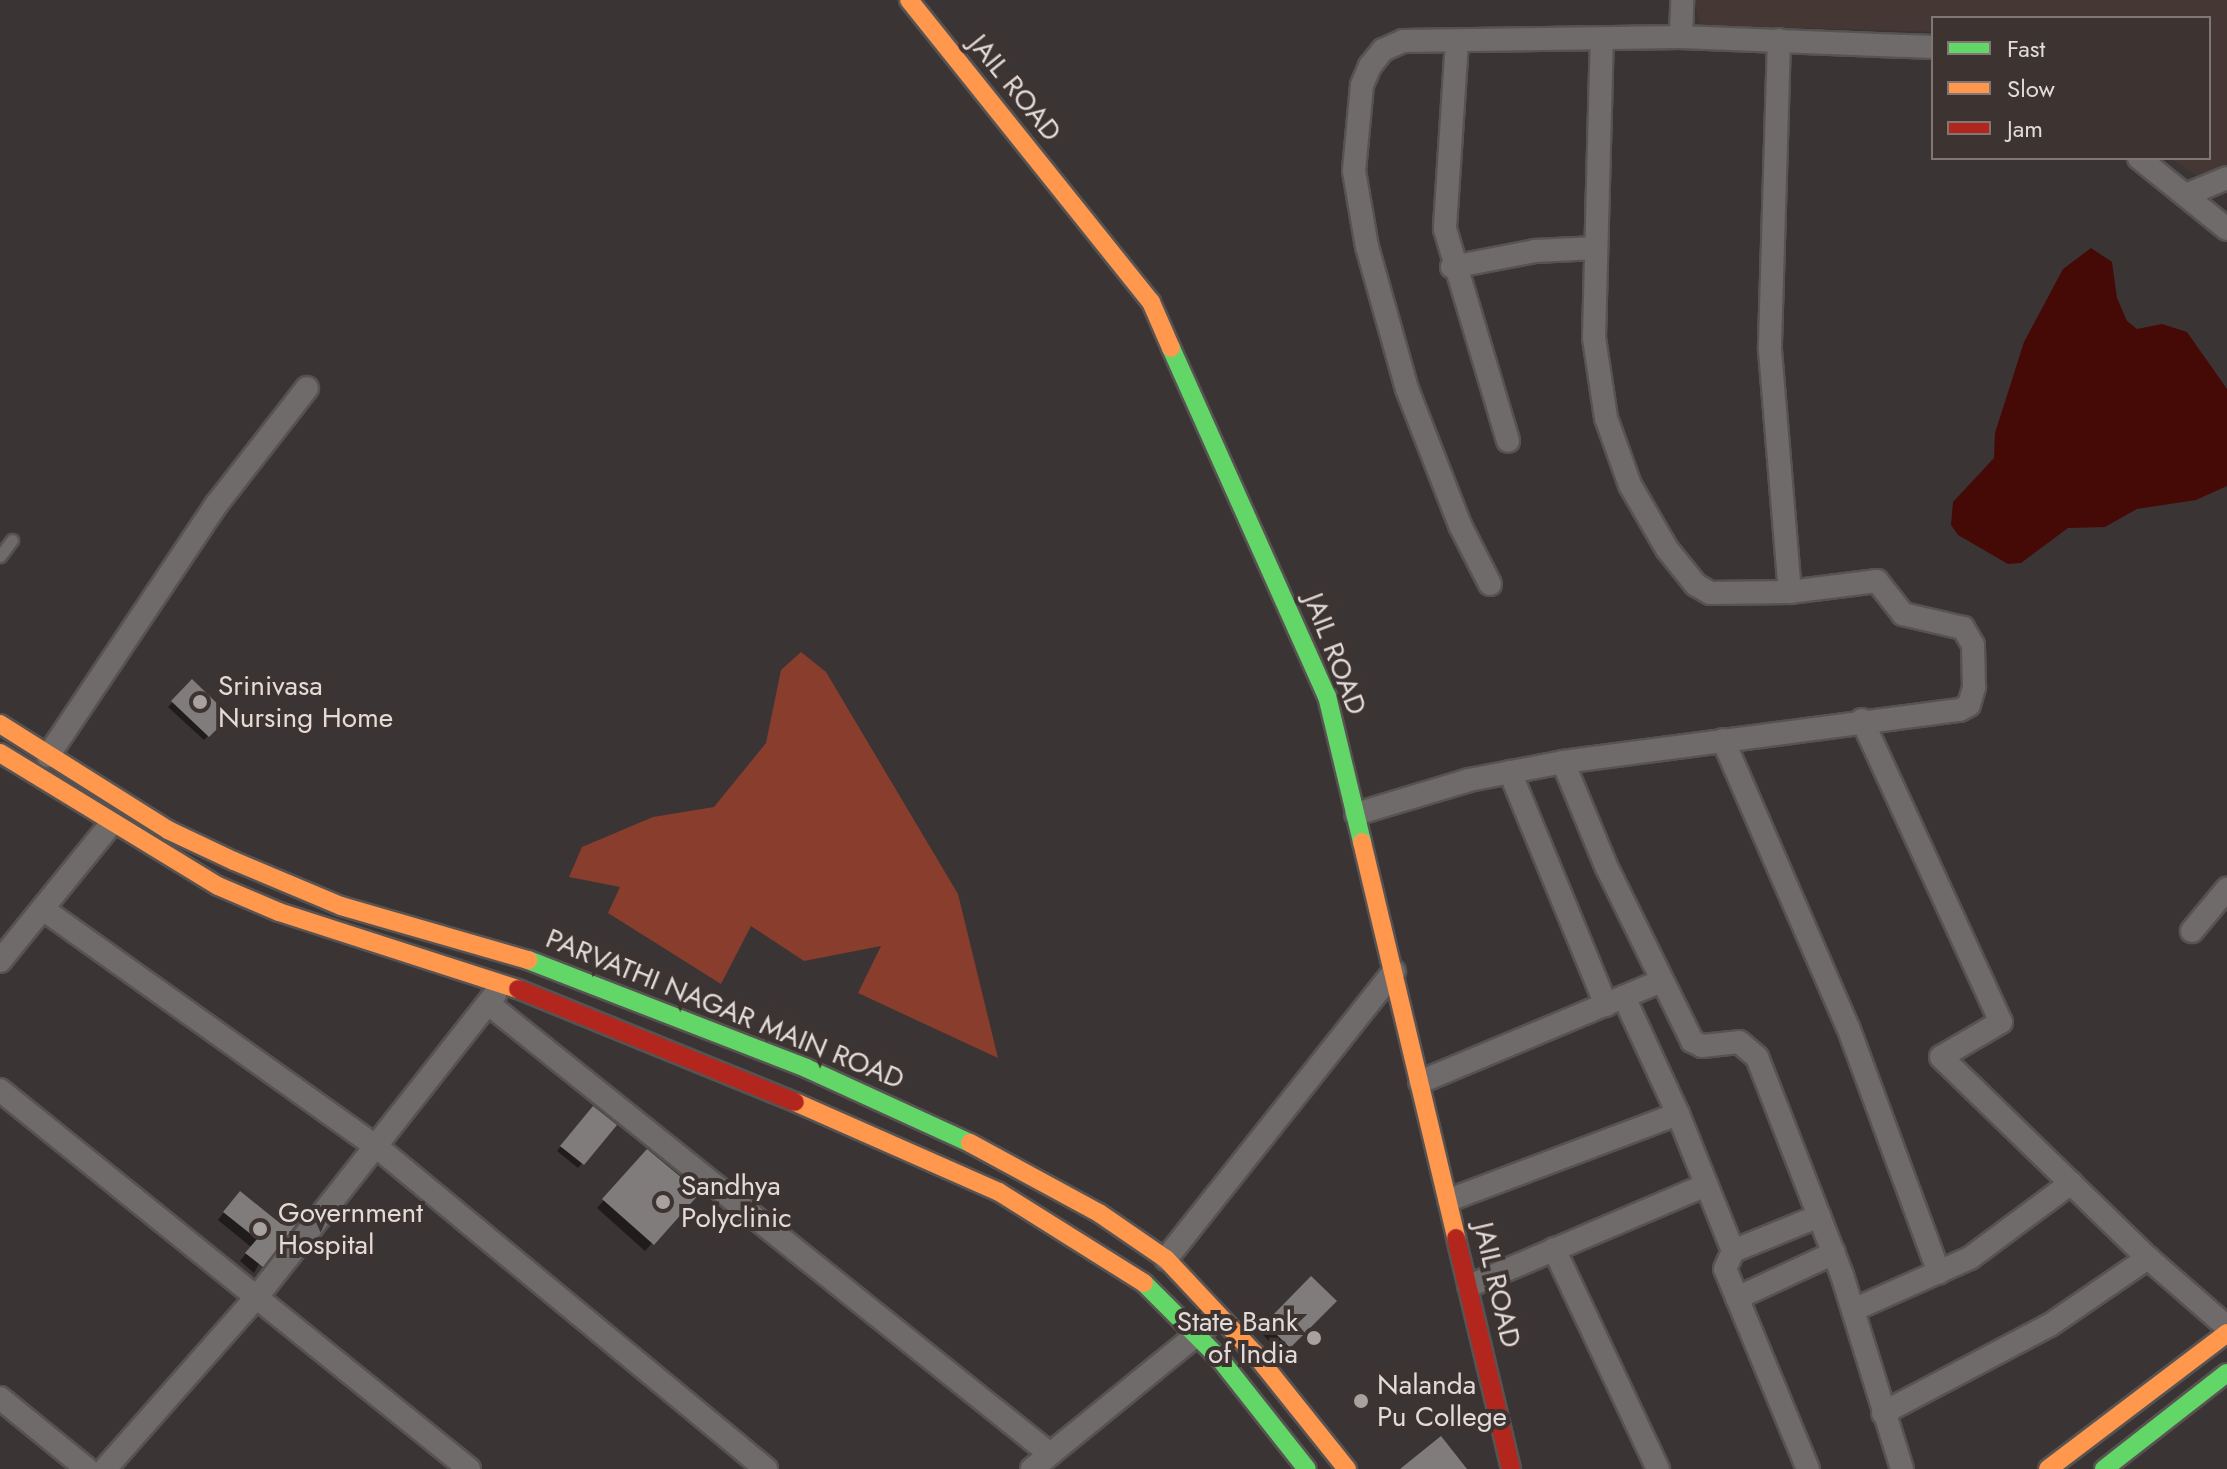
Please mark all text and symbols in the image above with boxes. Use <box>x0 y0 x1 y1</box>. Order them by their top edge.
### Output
legend <box>1931 16 2211 160</box>
street label: JAIL ROAD <box>962 28 1068 148</box>
text: Fast <box>2007 31 2045 66</box>
text: Slow <box>2007 71 2055 106</box>
text: Jam <box>2007 111 2043 146</box>
street label: JAIL ROAD <box>1296 588 1374 720</box>
place label: Srinivasa Nursing Home <box>218 669 393 735</box>
marker: Srinivasa Nursing Home <box>189 691 211 713</box>
street label: PARVATHI NAGAR MAIN ROAD <box>541 922 909 1096</box>
place label: Sandhya Polyclinic <box>681 1169 792 1235</box>
marker: Sandhya Polyclinic <box>652 1191 674 1213</box>
place label: Government Hospital <box>278 1196 423 1262</box>
marker: Government Hospital <box>249 1218 271 1240</box>
street label: JAIL ROAD <box>1466 1219 1528 1351</box>
place label: State Bank of India <box>1177 1305 1298 1371</box>
marker: State Bank of India <box>1305 1329 1323 1347</box>
place label: Nalanda Pu College <box>1377 1368 1507 1434</box>
marker: Nalanda Pu College <box>1352 1392 1370 1410</box>

